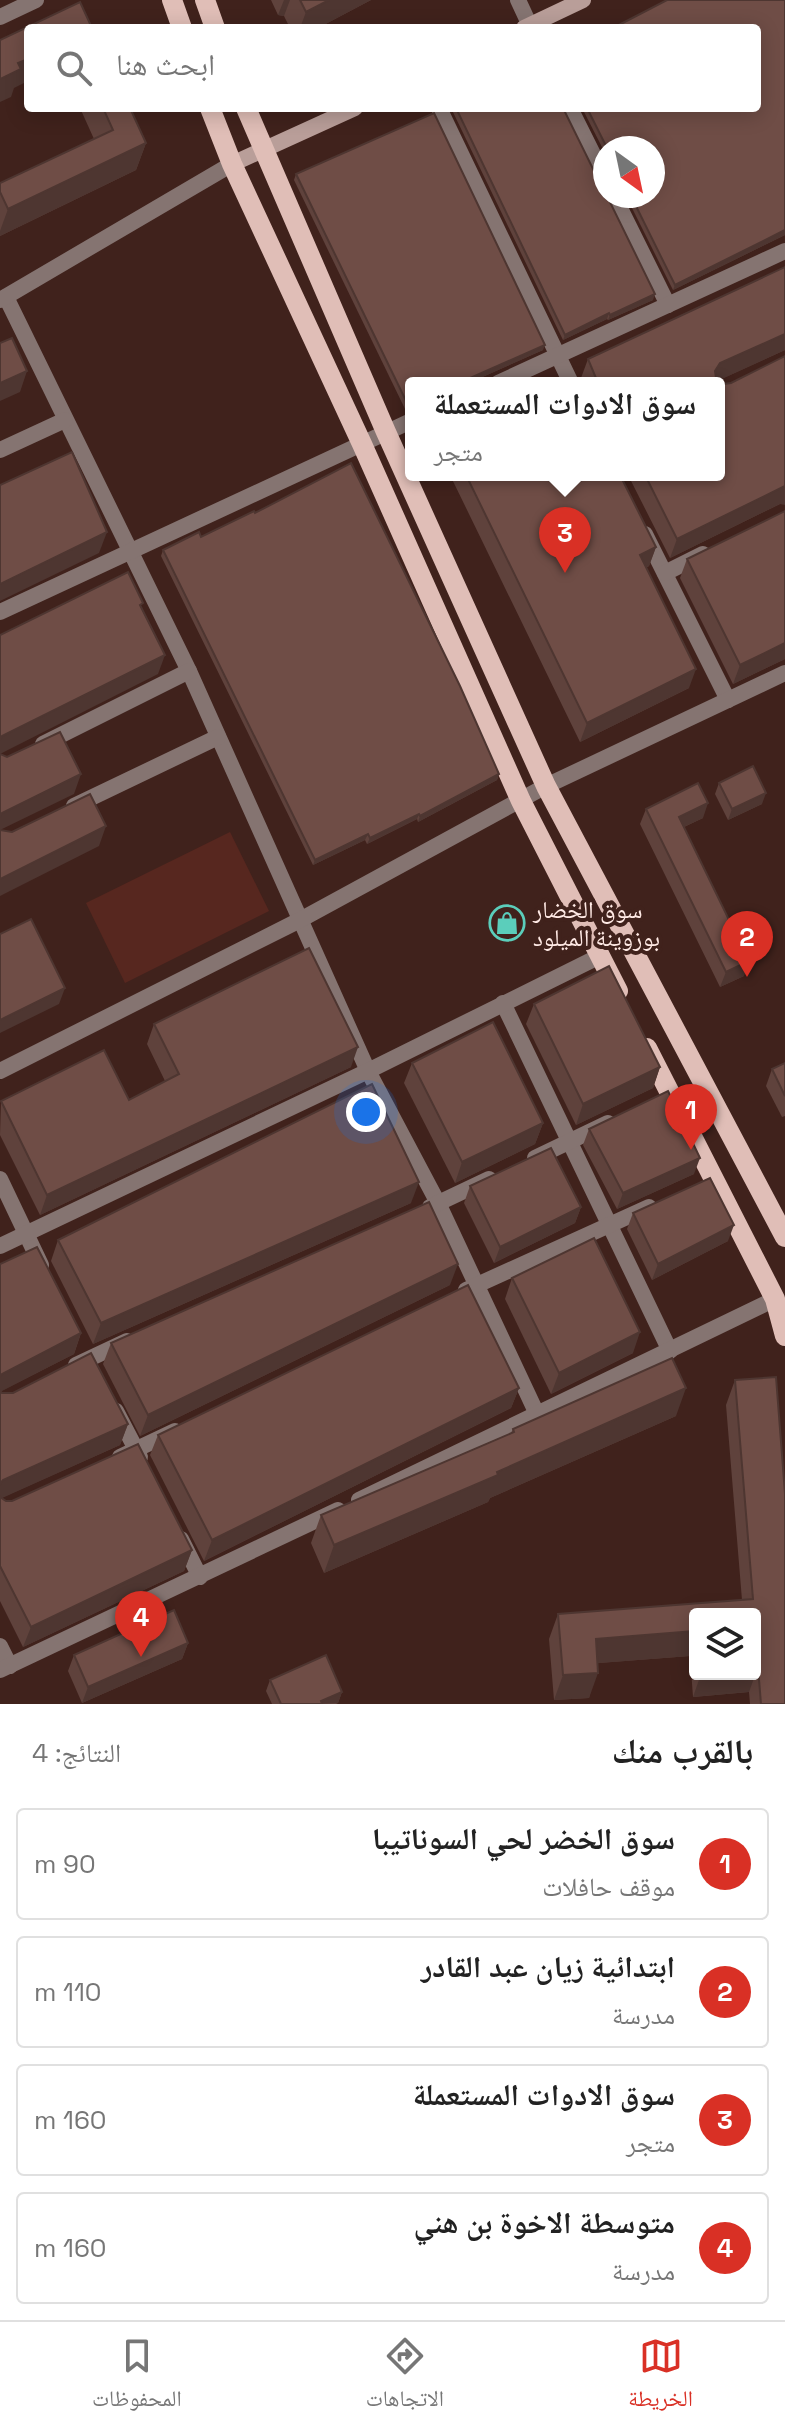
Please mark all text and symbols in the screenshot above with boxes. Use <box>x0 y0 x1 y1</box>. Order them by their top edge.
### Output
search box <box>24 24 761 112</box>
text: ابحث هنا <box>116 45 215 84</box>
icon: search <box>52 46 96 90</box>
north arrow <box>593 136 665 208</box>
popup <box>405 377 725 481</box>
text: سوق الادوات المستعملة <box>434 384 696 423</box>
text: متجر <box>434 435 483 469</box>
pin: 3 <box>539 507 591 573</box>
place label: سوق الخضار بوزوينة الميلود <box>532 894 660 953</box>
shop icon: سوق الخضار بوزوينة الميلود <box>488 904 526 942</box>
pin: 2 <box>721 911 773 977</box>
pin: 1 <box>665 1084 717 1150</box>
your location <box>346 1092 386 1132</box>
pin: 4 <box>115 1591 167 1657</box>
map controls <box>689 1608 761 1680</box>
button: layers <box>689 1608 761 1680</box>
text: بالقرب منك <box>612 1730 753 1773</box>
text: النتائج: 4 <box>32 1736 121 1770</box>
text: سوق الخضر لحي السوناتيبا <box>372 1819 675 1858</box>
text: 90 m <box>34 1847 96 1881</box>
text: 1 <box>719 1847 731 1881</box>
text: موقف حافلات <box>542 1870 675 1904</box>
text: ابتدائية زيان عبد القادر <box>421 1947 675 1986</box>
text: 110 m <box>34 1975 101 2009</box>
text: 2 <box>717 1975 733 2009</box>
text: مدرسة <box>612 1998 675 2032</box>
text: سوق الادوات المستعملة <box>413 2075 675 2114</box>
text: 160 m <box>34 2103 107 2137</box>
text: 3 <box>717 2103 733 2137</box>
text: متجر <box>626 2126 675 2160</box>
text: متوسطة الاخوة بن هني <box>413 2203 675 2242</box>
text: 160 m <box>34 2231 107 2265</box>
text: 4 <box>717 2231 733 2265</box>
text: مدرسة <box>612 2254 675 2288</box>
tab: المحفوظات <box>92 2334 182 2420</box>
tab: الاتجاهات <box>366 2334 444 2420</box>
tab: الخريطة <box>628 2334 693 2420</box>

